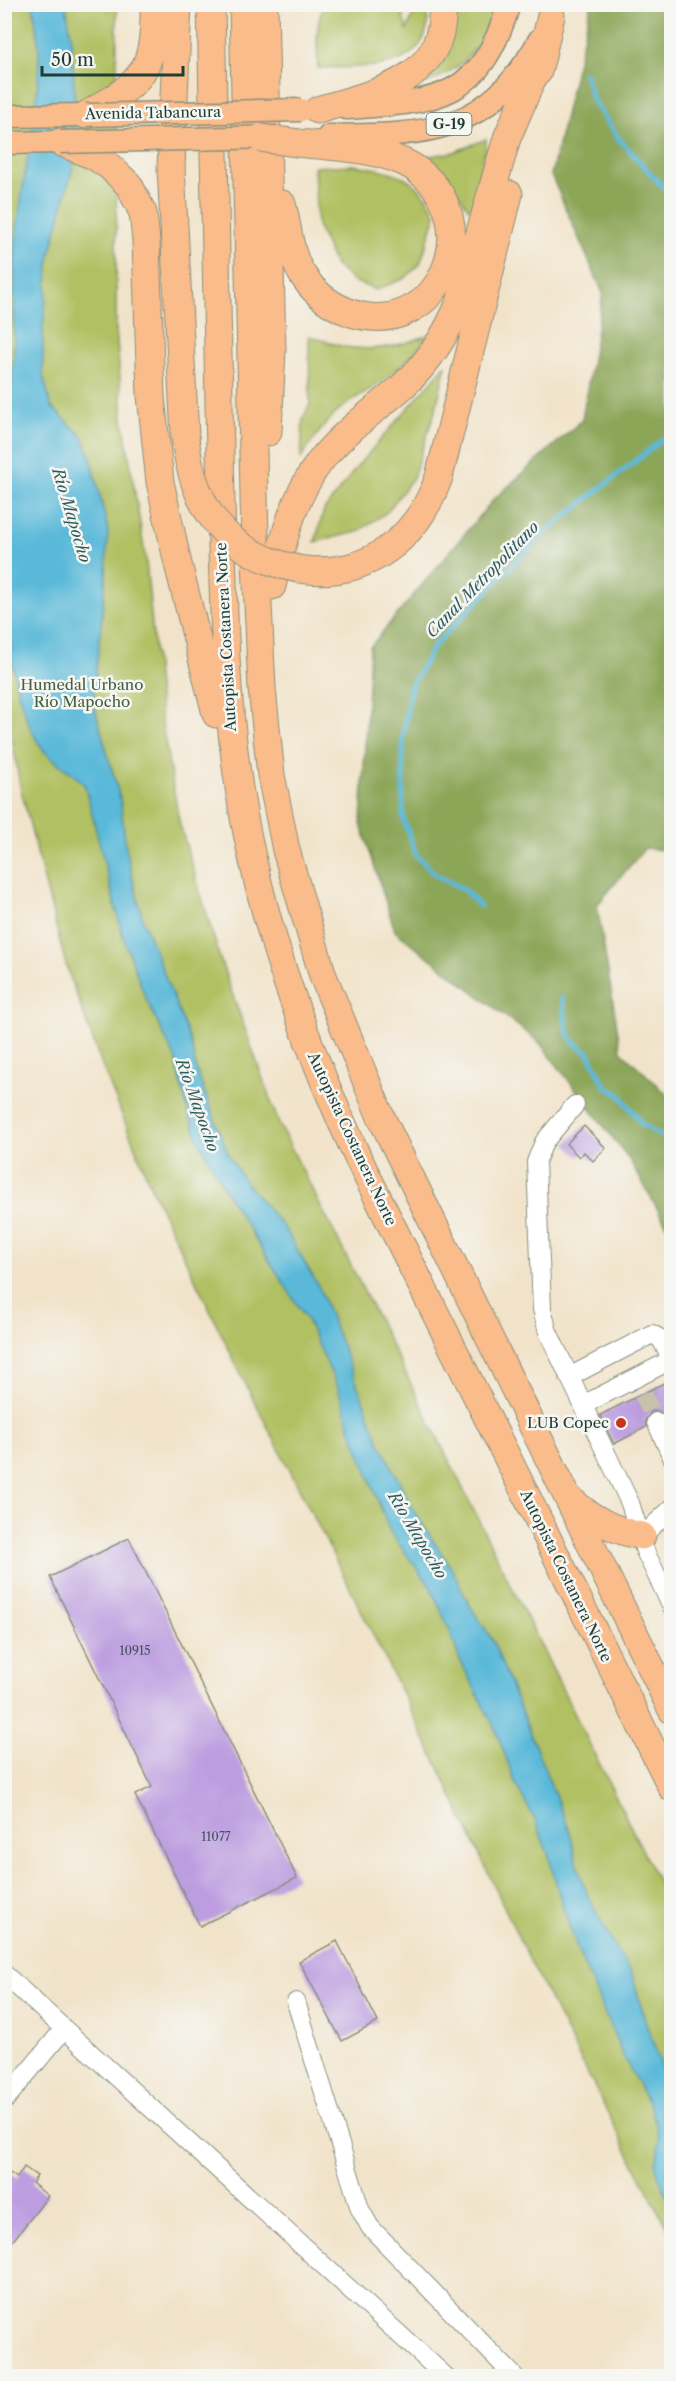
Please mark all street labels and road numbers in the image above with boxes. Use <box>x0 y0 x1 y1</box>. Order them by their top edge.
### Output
street label: Avenida Tabancura <box>84 102 221 123</box>
road number: G-19 <box>426 113 472 135</box>
street label: Autopista Costanera Norte <box>211 542 240 733</box>
street label: Autopista Costanera Norte <box>303 1048 401 1229</box>
street label: Autopista Costanera Norte <box>516 1486 616 1665</box>

